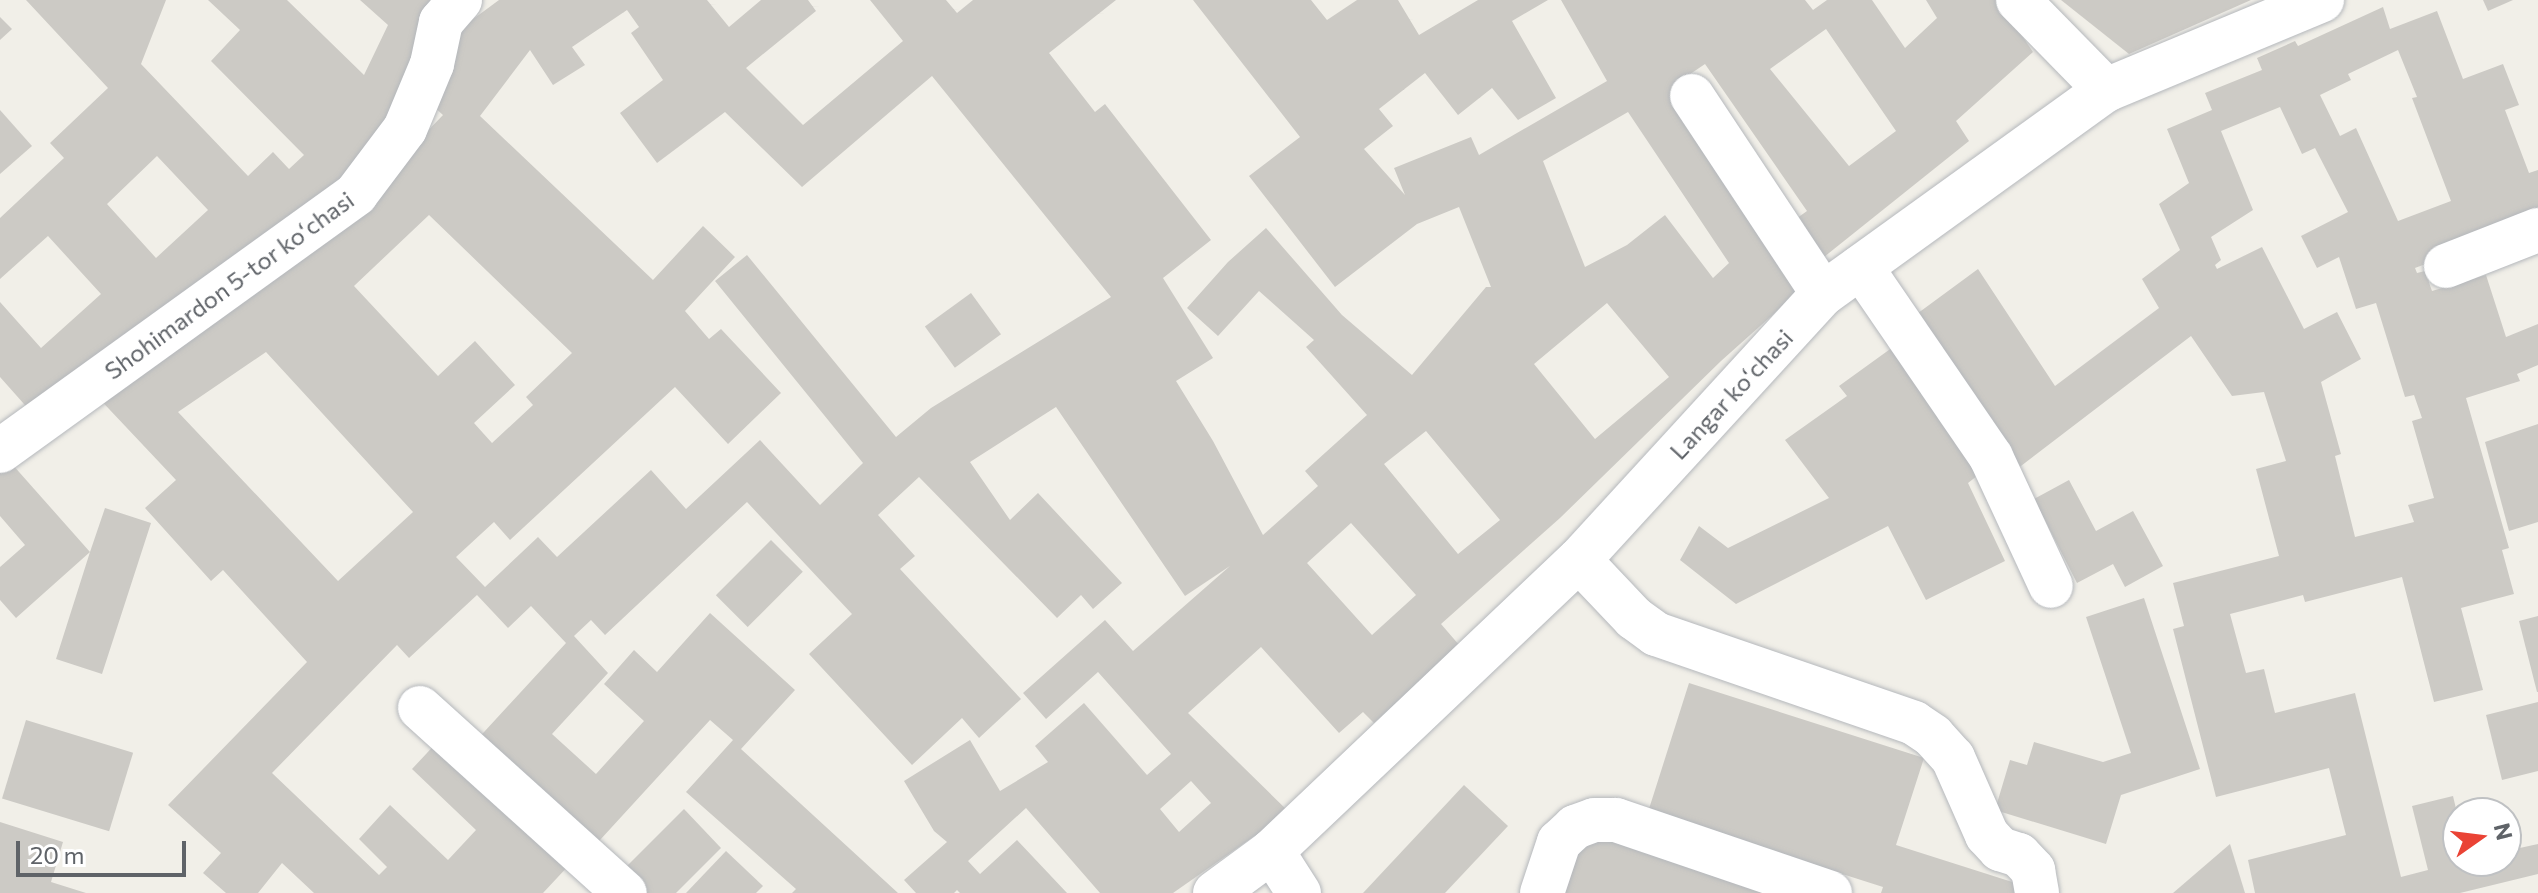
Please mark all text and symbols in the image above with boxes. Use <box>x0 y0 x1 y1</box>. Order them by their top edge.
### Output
street label: Shohimardon 5-tor koʻchasi <box>99 185 359 385</box>
street label: Langar koʻchasi <box>1663 323 1799 465</box>
north arrow <box>2442 797 2522 877</box>
text: N <box>2489 820 2519 843</box>
scale bar <box>20 825 190 875</box>
text: 20 m <box>30 840 84 869</box>

